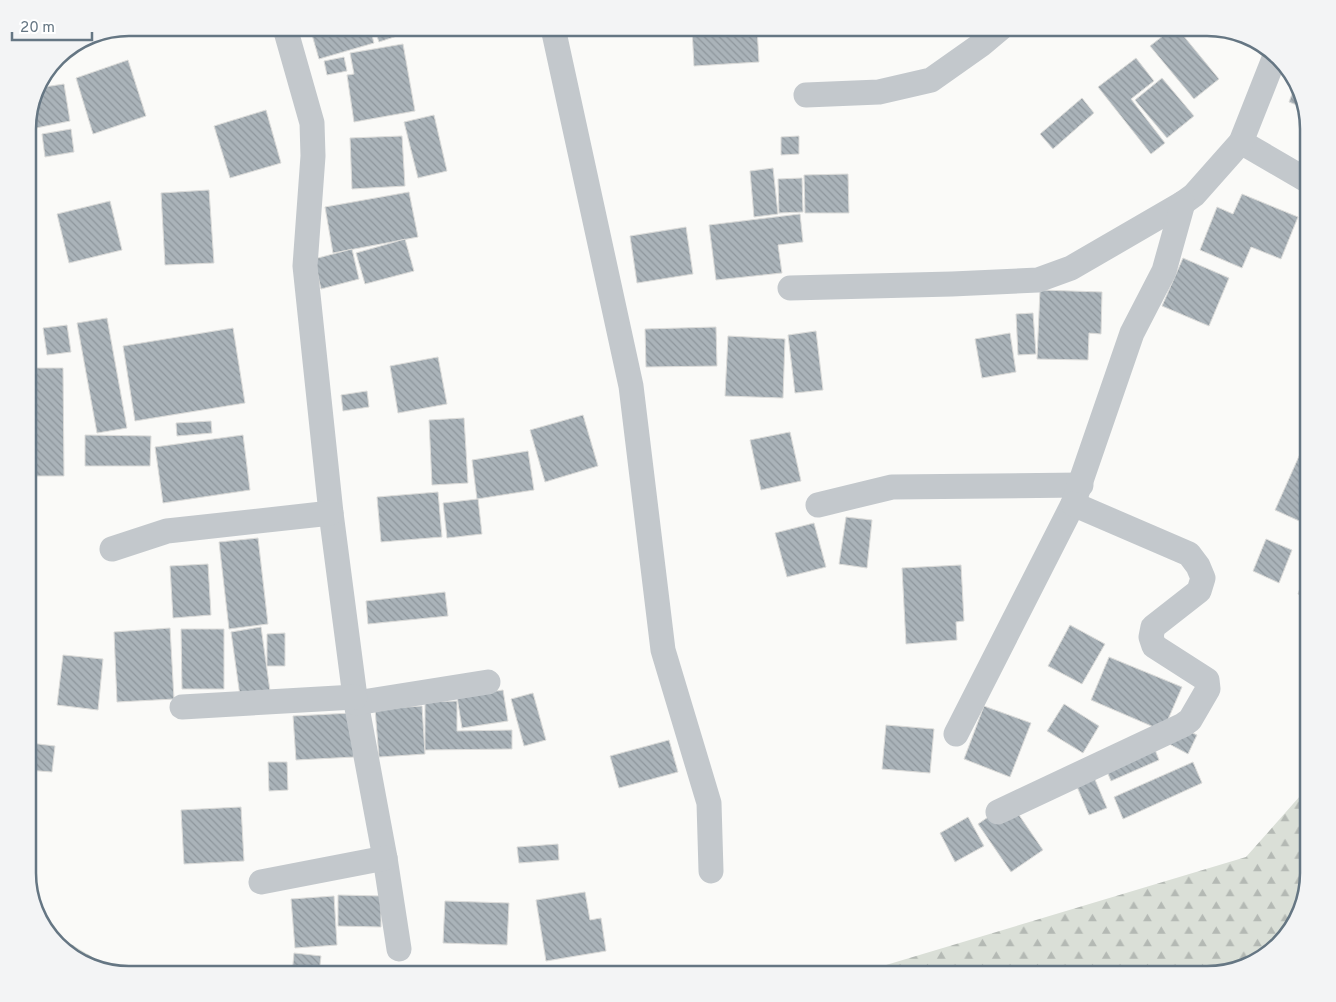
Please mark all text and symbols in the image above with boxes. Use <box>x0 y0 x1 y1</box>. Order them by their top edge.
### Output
scale bar <box>12 10 92 42</box>
text: 20 m <box>20 19 55 38</box>

